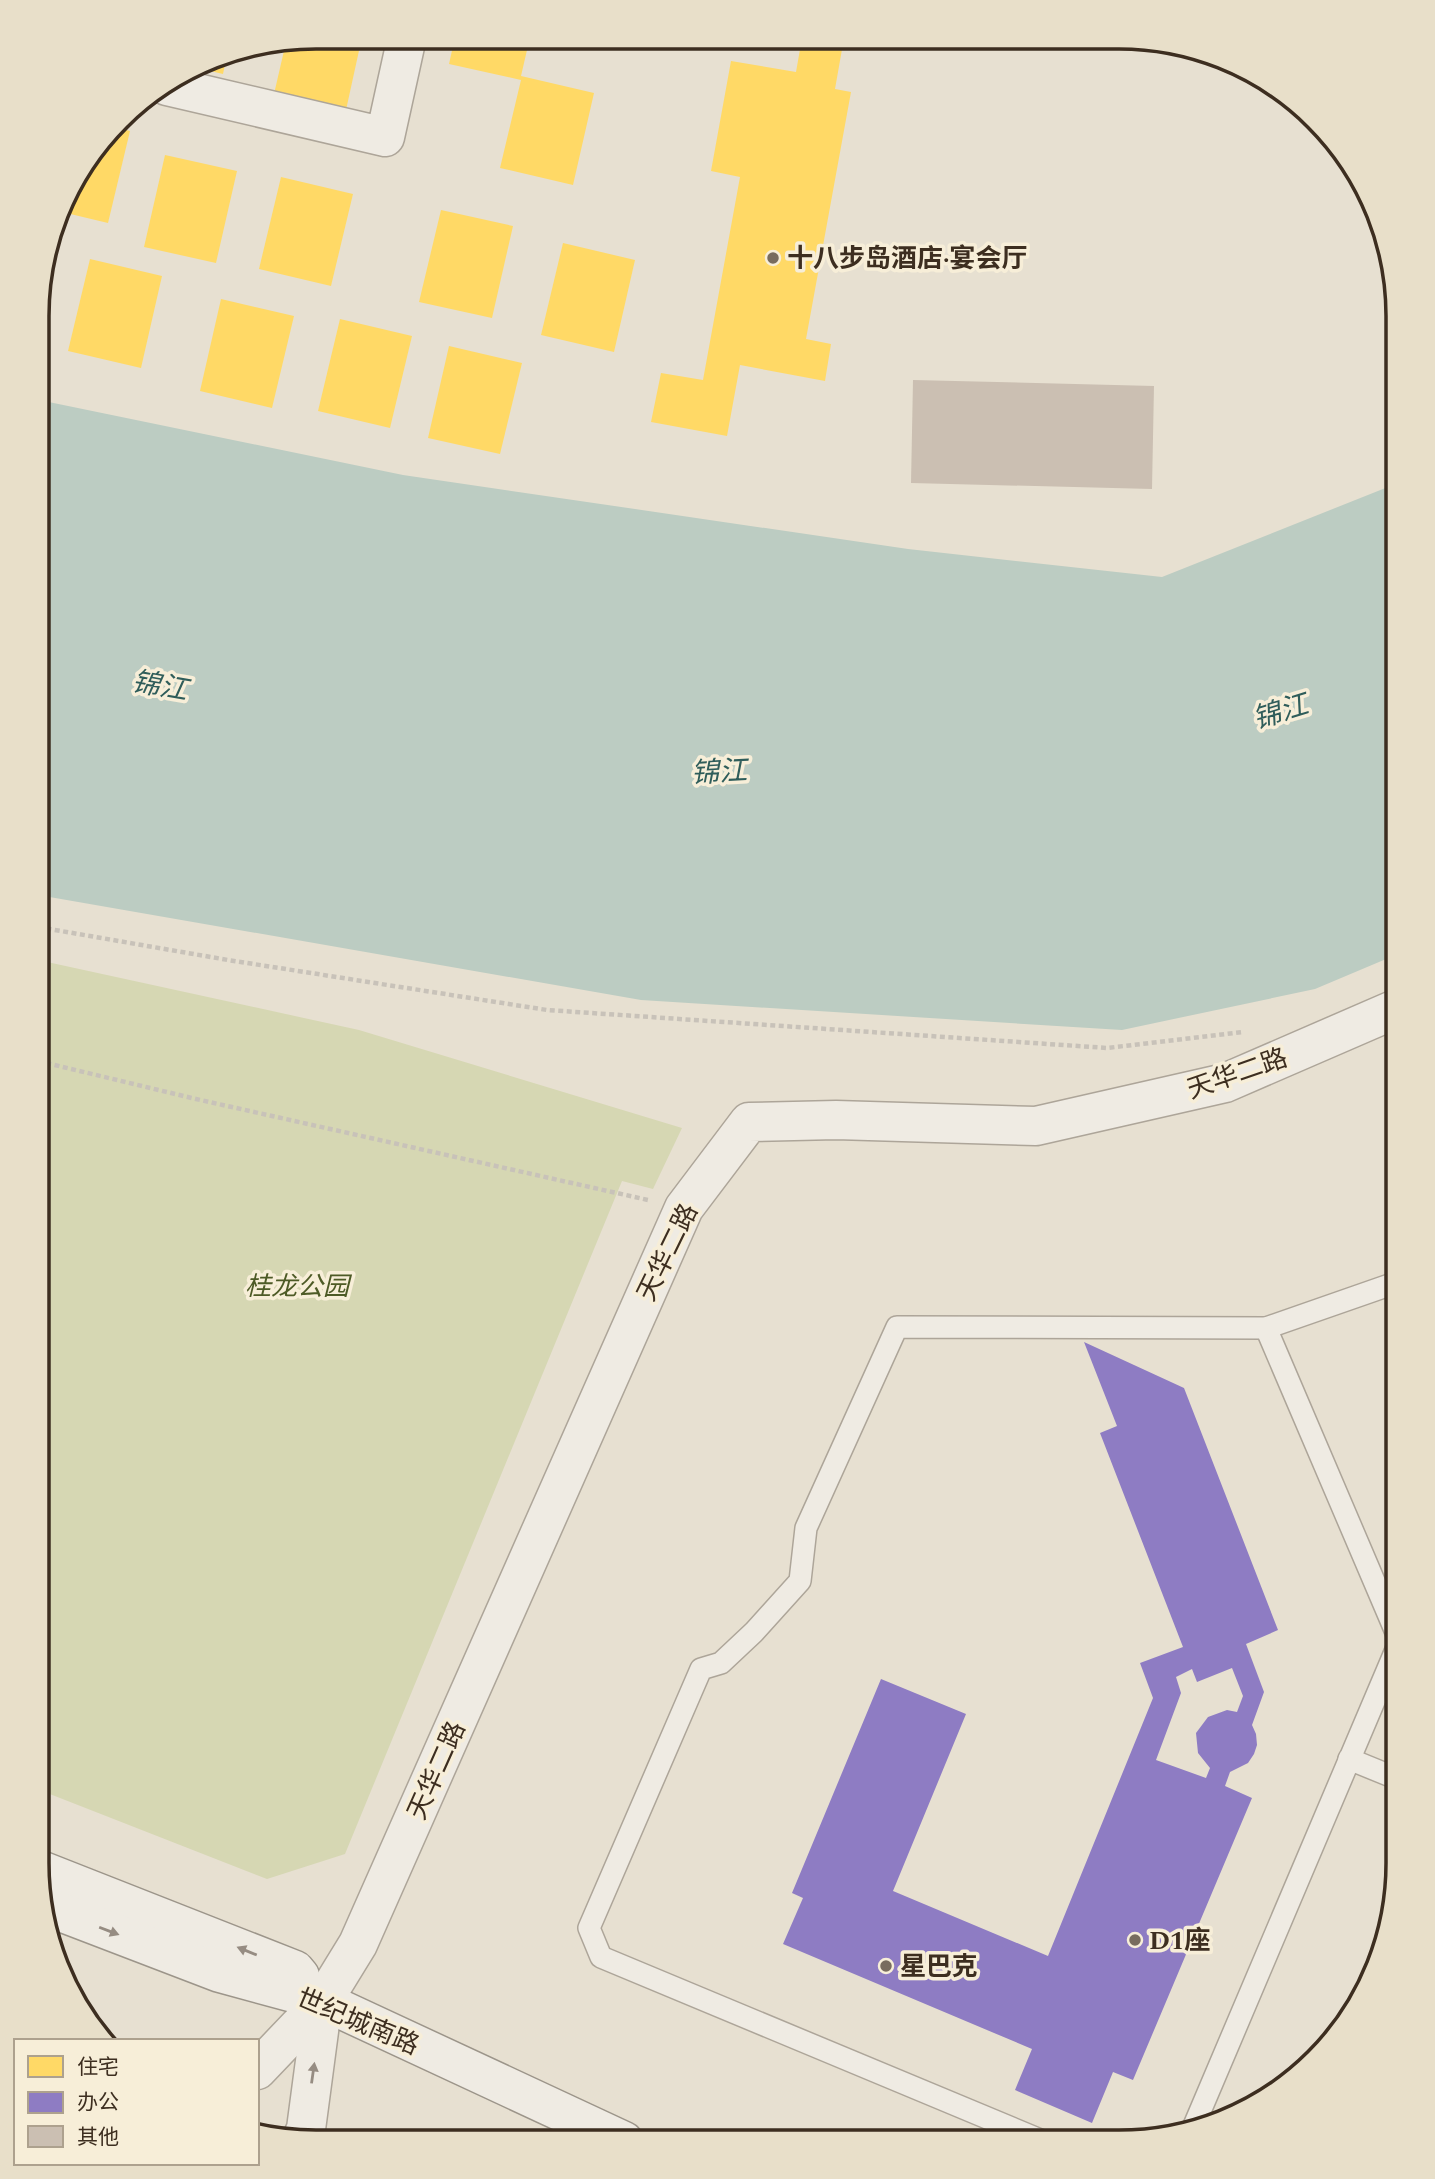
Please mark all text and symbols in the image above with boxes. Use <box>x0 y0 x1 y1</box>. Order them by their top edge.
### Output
place label: 十八步岛酒店·宴会厅 <box>787 239 1028 279</box>
marker: 十八步岛酒店·宴会厅 <box>765 250 781 266</box>
water label: 锦江 <box>128 660 194 713</box>
water label: 锦江 <box>1247 683 1316 741</box>
water label: 锦江 <box>690 749 751 795</box>
street label: 天华二路 <box>1182 1038 1293 1110</box>
street label: 天华二路 <box>627 1197 709 1308</box>
park label: 桂龙公园 <box>245 1267 353 1307</box>
street label: 天华二路 <box>397 1715 476 1826</box>
place label: D1座 <box>1149 1921 1210 1961</box>
one-way arrow <box>99 1925 120 1936</box>
marker: D1座 <box>1127 1932 1143 1948</box>
one-way arrow <box>236 1946 257 1957</box>
place label: 星巴克 <box>900 1947 978 1987</box>
marker: 星巴克 <box>878 1958 894 1974</box>
street label: 世纪城南路 <box>290 1978 425 2066</box>
legend <box>14 2039 259 2165</box>
text: 住宅 <box>77 2052 119 2084</box>
one-way arrow <box>308 2062 319 2084</box>
text: 办公 <box>77 2087 119 2119</box>
text: 其他 <box>77 2122 119 2154</box>

